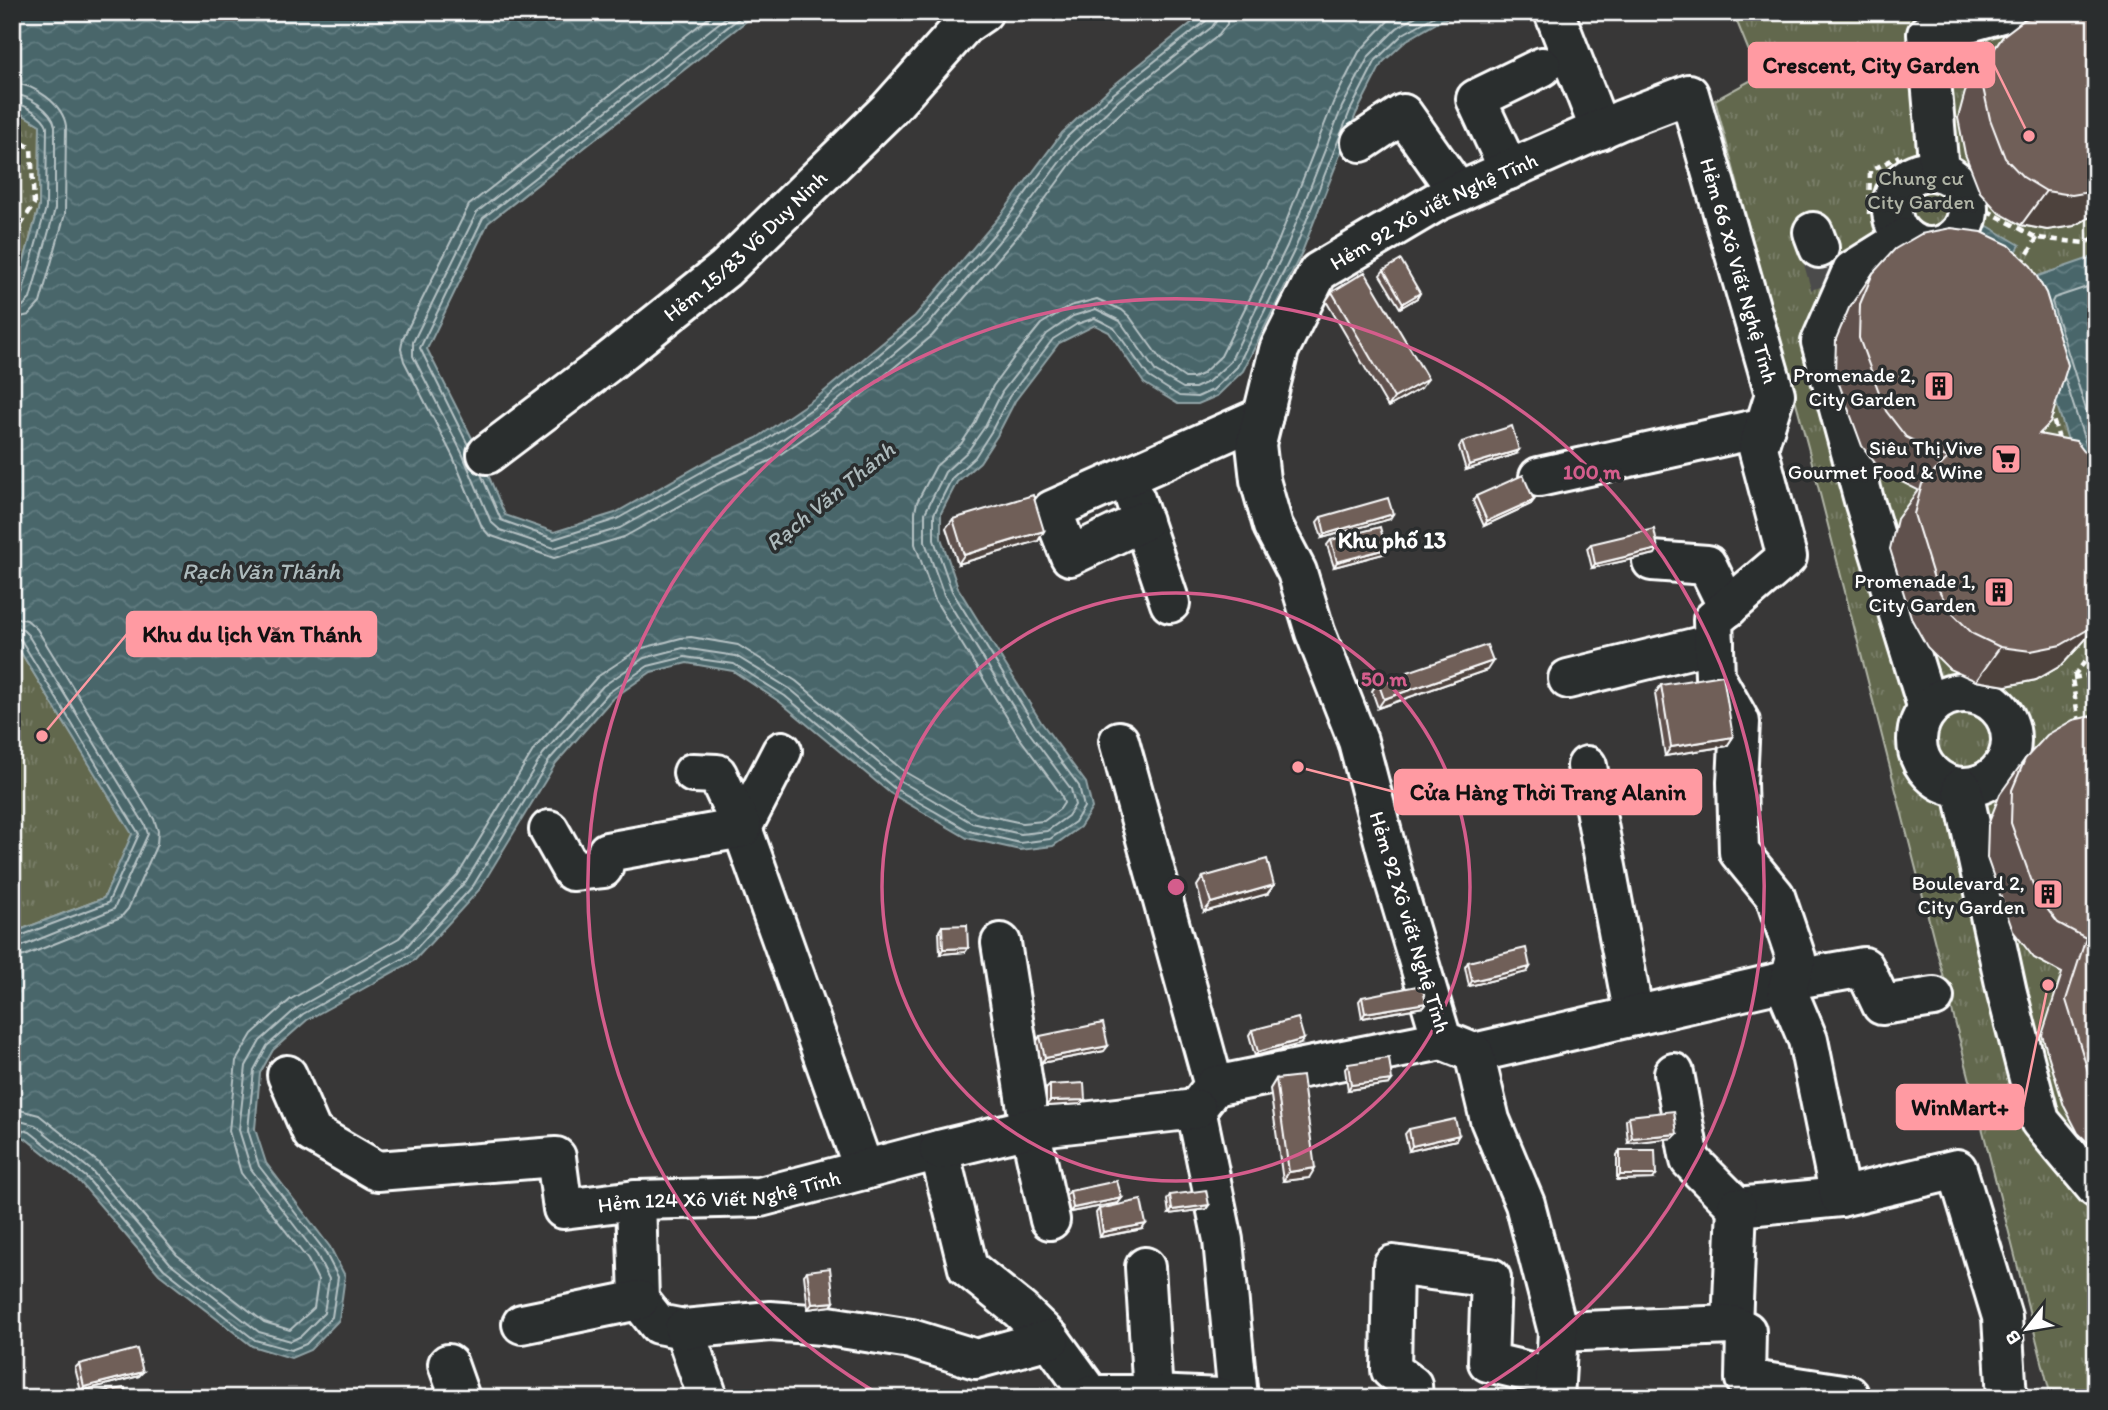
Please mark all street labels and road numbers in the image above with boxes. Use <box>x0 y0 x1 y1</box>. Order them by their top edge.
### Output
street label: Hẻm 92 Xô viết Nghệ Tĩnh <box>1325 146 1541 275</box>
street label: Hẻm 66 Xô Viết Nghệ Tĩnh <box>1695 155 1784 386</box>
street label: Hẻm 15/83 Võ Duy Ninh <box>658 164 832 326</box>
street label: Hẻm 92 Xô viết Nghệ Tĩnh <box>1364 808 1456 1036</box>
street label: Hẻm 124 Xô Viết Nghệ Tĩnh <box>596 1164 843 1217</box>

